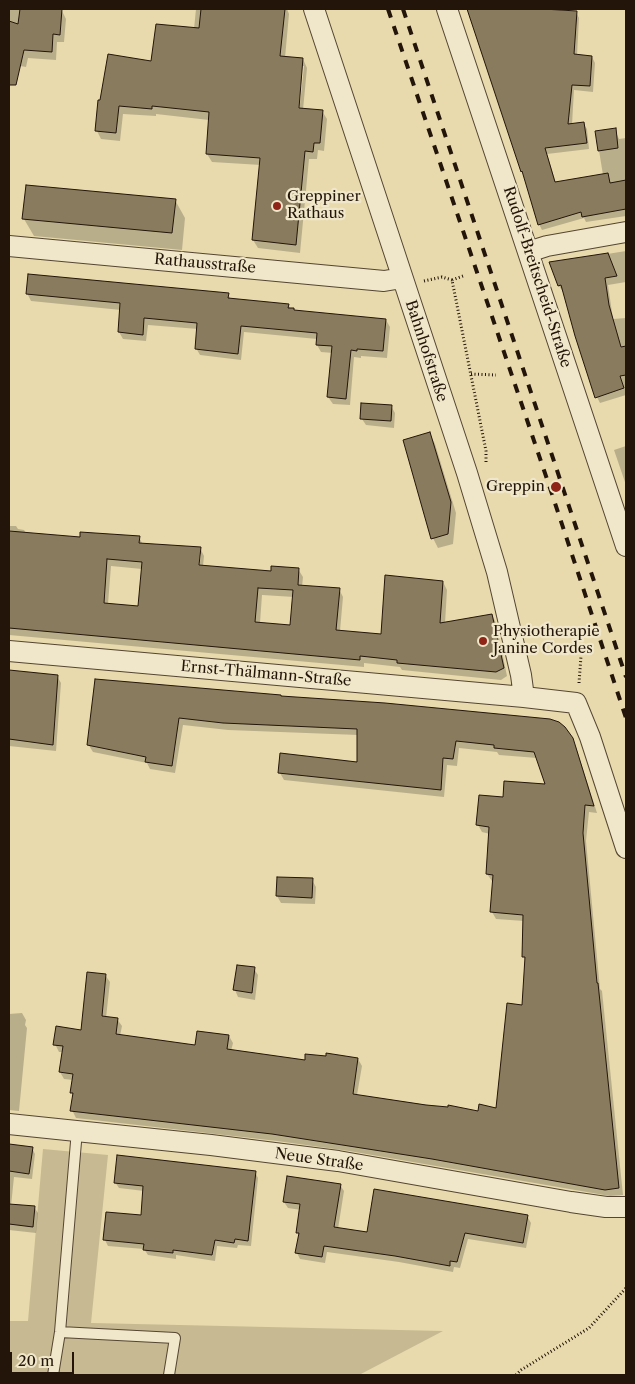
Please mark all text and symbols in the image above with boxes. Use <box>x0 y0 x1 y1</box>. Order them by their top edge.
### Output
street label: Rudolf-Breitscheid-Straße <box>499 184 575 370</box>
place label: Greppiner Rathaus <box>287 188 361 223</box>
marker: Greppiner Rathaus <box>271 200 283 212</box>
street label: Rathausstraße <box>153 251 257 277</box>
street label: Bahnhofstraße <box>401 298 451 404</box>
place label: Greppin <box>486 478 545 496</box>
marker: Greppin <box>549 480 563 494</box>
place label: Physiotherapie Janine Cordes <box>493 623 600 658</box>
marker: Physiotherapie Janine Cordes <box>477 635 489 647</box>
street label: Ernst-Thälmann-Straße <box>180 658 352 690</box>
street label: Neue Straße <box>274 1145 364 1175</box>
scale bar <box>12 1342 76 1374</box>
text: 20 m <box>18 1351 54 1370</box>

